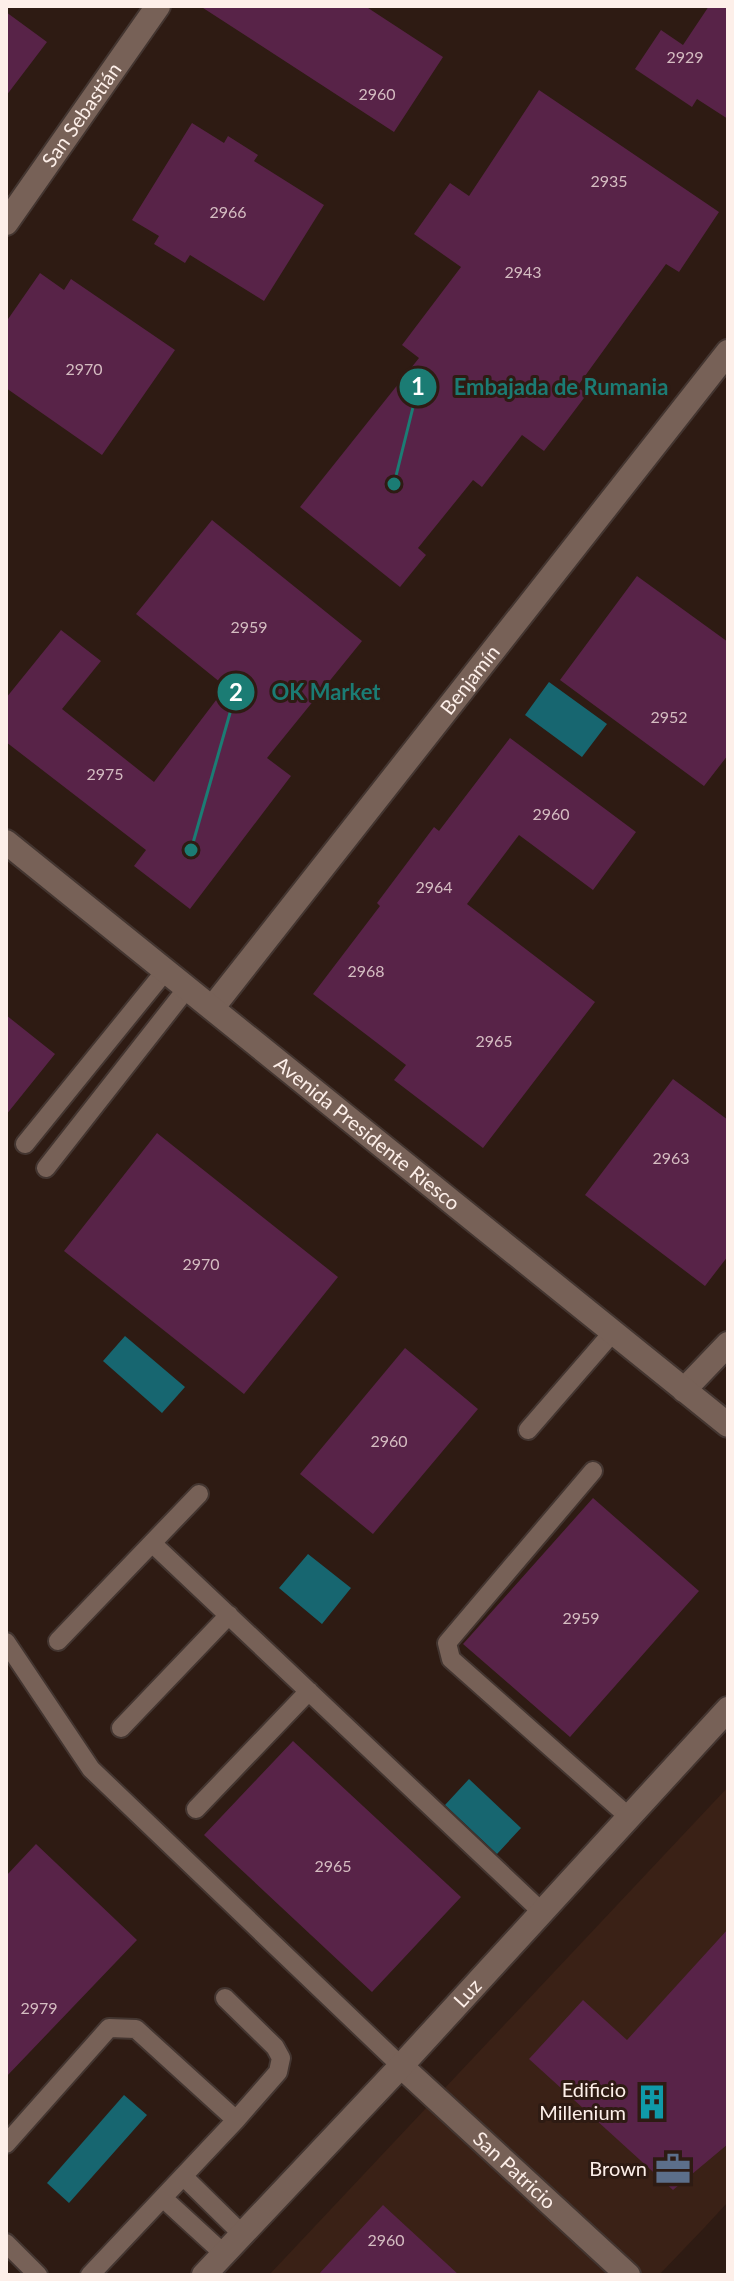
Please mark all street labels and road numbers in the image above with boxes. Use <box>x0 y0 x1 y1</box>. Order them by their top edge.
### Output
street label: San Sebastián <box>36 58 126 171</box>
street label: Benjamín <box>435 640 504 719</box>
street label: Avenida Presidente Riesco <box>270 1051 465 1215</box>
street label: Luz <box>448 1973 486 2012</box>
street label: San Patricio <box>469 2126 561 2213</box>

